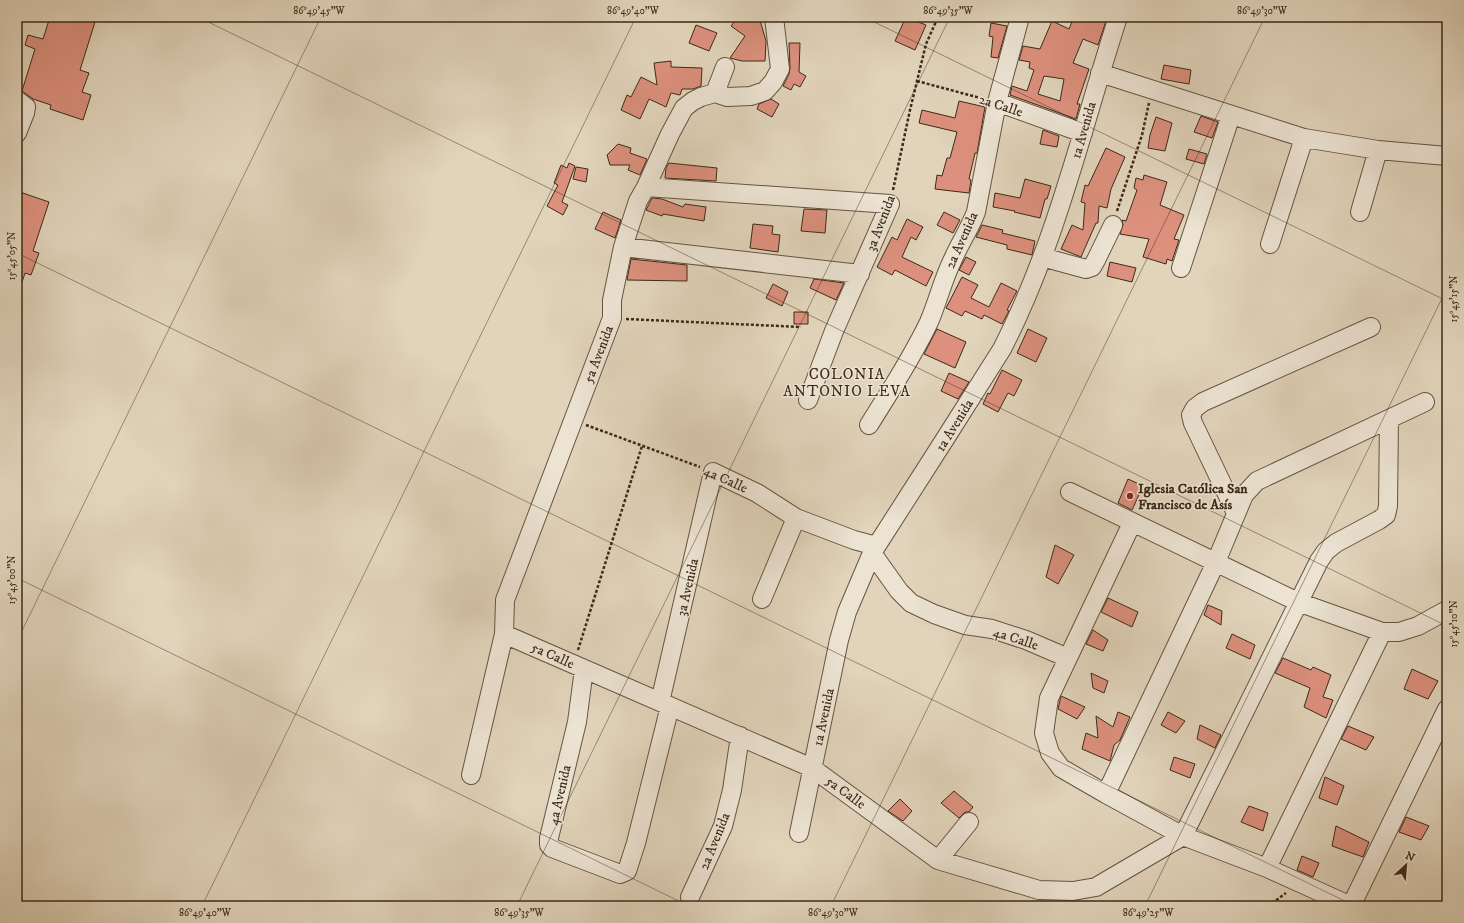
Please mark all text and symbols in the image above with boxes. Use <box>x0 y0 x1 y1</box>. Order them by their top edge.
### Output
text: 86°49'45"W <box>293 5 346 17</box>
text: 86°49'40"W <box>607 5 660 17</box>
text: 86°49'35"W <box>923 5 974 17</box>
text: 86°49'30"W <box>1237 5 1288 17</box>
street label: 2a Calle <box>976 90 1025 122</box>
street label: 1a Avenida <box>1067 100 1101 161</box>
street label: 3a Avenida <box>862 193 900 254</box>
street label: 2a Avenida <box>941 209 982 272</box>
text: 15°45'05"N <box>6 232 18 280</box>
text: 15°45'15"N <box>1448 276 1460 322</box>
street label: 5a Avenida <box>580 323 618 386</box>
district label: COLONIA ANTONIO LEVA <box>783 365 911 401</box>
street label: 1a Avenida <box>932 396 978 455</box>
street label: 4a Calle <box>701 462 751 498</box>
place label: Iglesia Católica San Francisco de Asís <box>1138 480 1248 514</box>
marker: Iglesia Católica San Francisco de Asís <box>1125 491 1135 501</box>
text: 15°45'00"N <box>6 556 18 604</box>
street label: 3a Avenida <box>673 557 703 618</box>
text: 15°45'10"N <box>1448 600 1460 648</box>
street label: 4a Calle <box>991 623 1041 655</box>
street label: 5a Calle <box>528 638 577 673</box>
street label: 1a Avenida <box>809 687 839 748</box>
street label: 4a Avenida <box>544 763 576 827</box>
street label: 5a Calle <box>822 772 869 814</box>
street label: 2a Avenida <box>695 810 735 873</box>
north arrow <box>1386 845 1426 885</box>
text: N <box>1403 849 1417 865</box>
text: 86°49'40"W <box>179 907 232 919</box>
text: 86°49'35"W <box>494 907 545 919</box>
text: 86°49'30"W <box>808 907 859 919</box>
text: 86°49'25"W <box>1123 907 1174 919</box>

